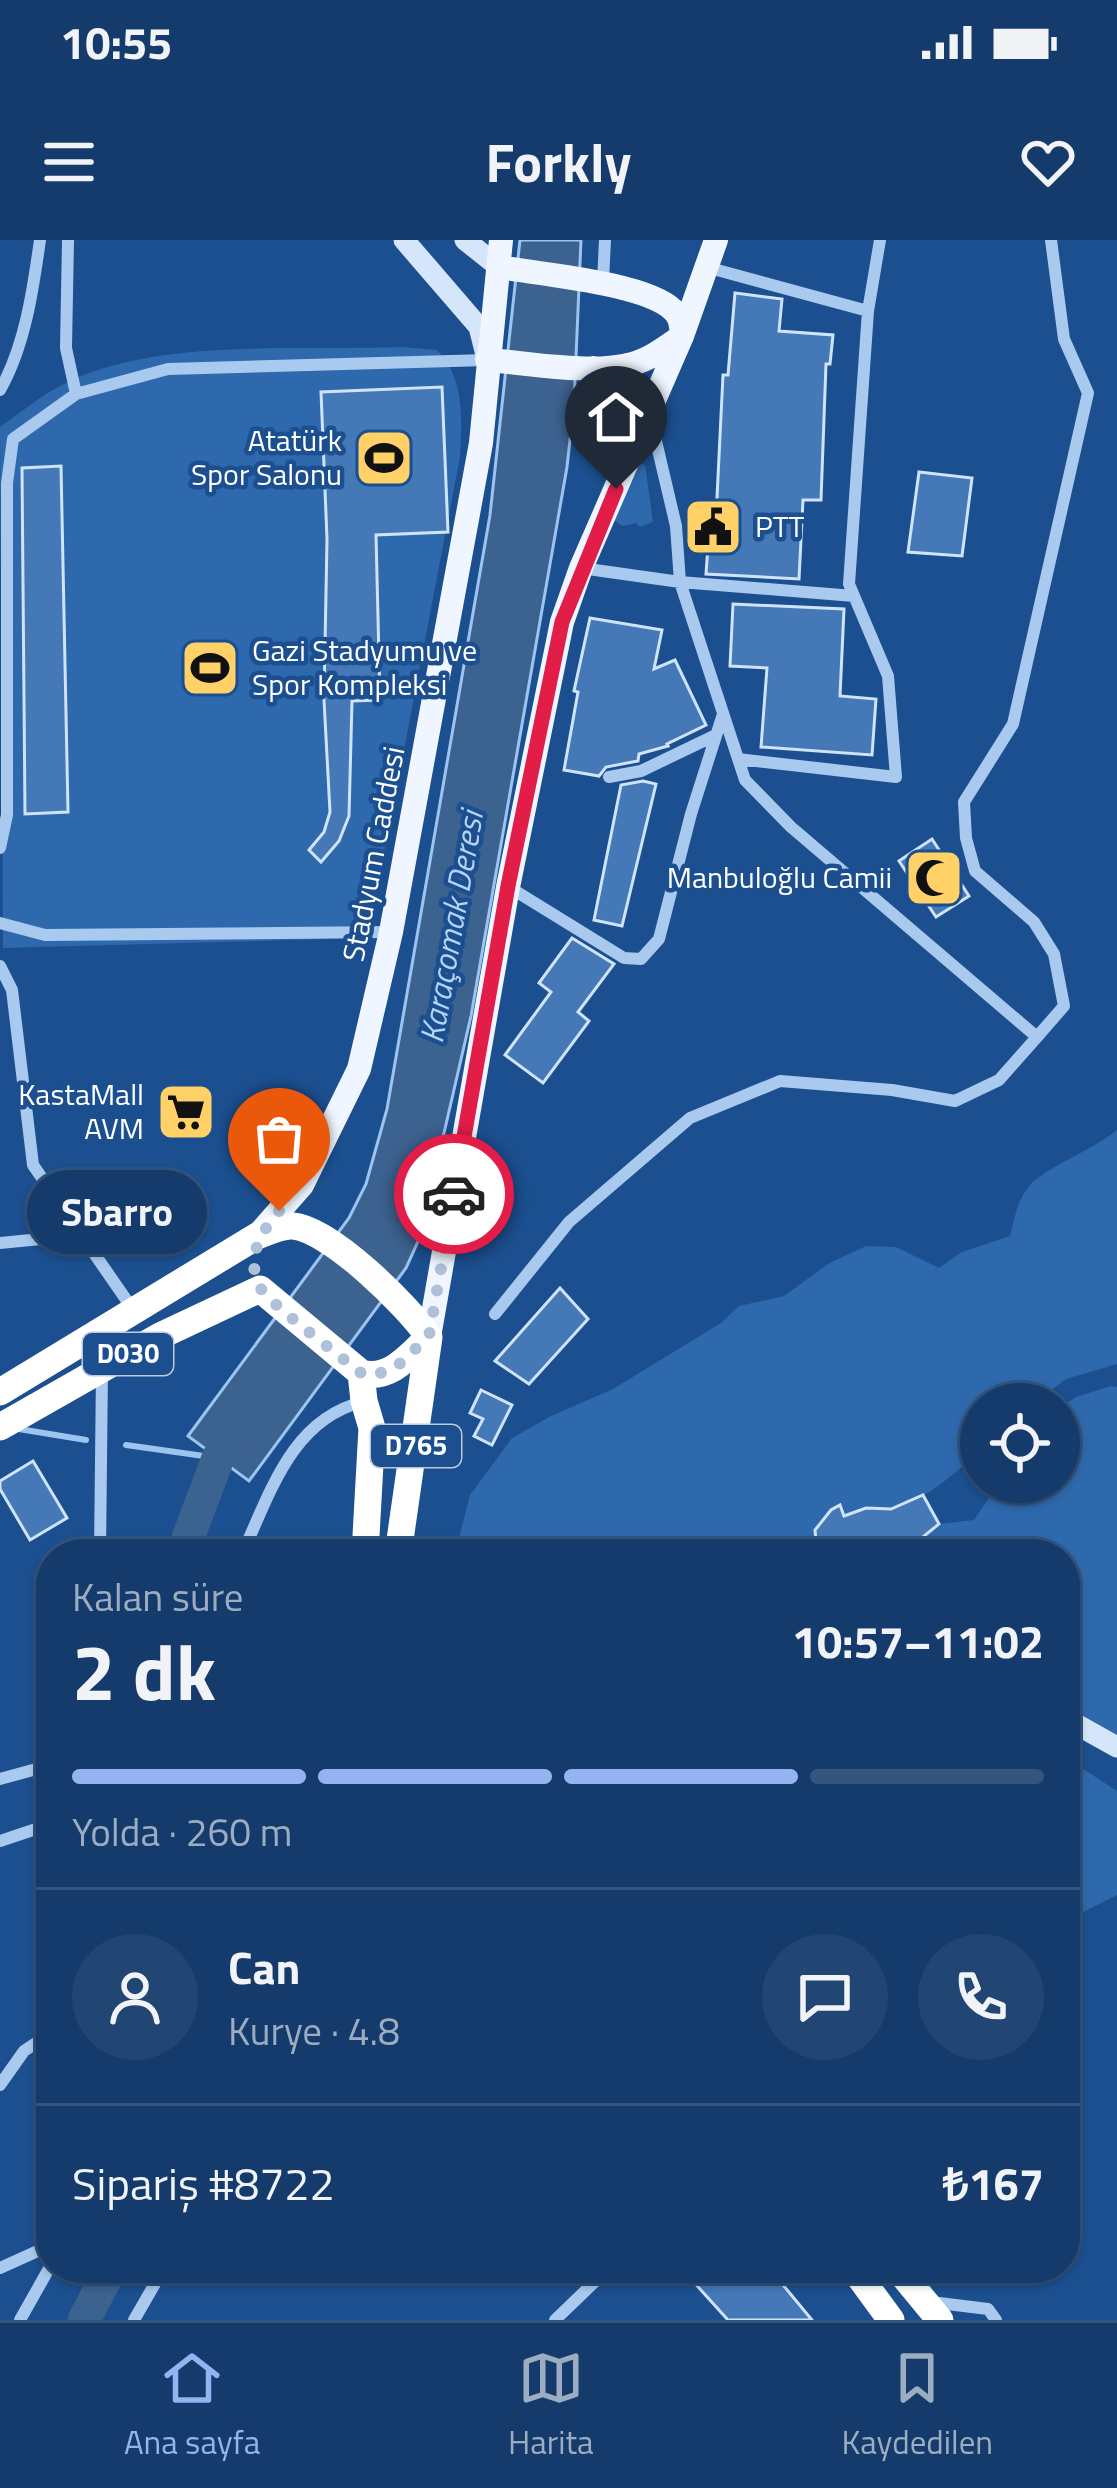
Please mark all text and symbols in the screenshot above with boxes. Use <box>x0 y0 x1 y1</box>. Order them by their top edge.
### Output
text: 10:55 <box>60 8 172 76</box>
text: Forkly <box>486 121 631 203</box>
icon: menu <box>36 129 102 195</box>
icon: heart <box>1015 129 1081 195</box>
pin <box>565 366 667 489</box>
icon: home <box>583 384 649 450</box>
place label: Atatürk Spor Salonu <box>191 417 342 497</box>
sports icon: Atatürk Spor Salonu <box>353 427 415 489</box>
public building icon: PTT <box>682 496 744 558</box>
place label: PTT <box>755 503 805 549</box>
place label: Gazi Stadyumu ve Spor Kompleksi <box>252 627 477 707</box>
sports icon: Gazi Stadyumu ve Spor Kompleksi <box>179 637 241 699</box>
street label: Stadyum Caddesi <box>330 742 416 965</box>
water label: Karaçomak Deresi <box>406 804 497 1047</box>
mosque icon: Manbuloğlu Camii <box>903 847 965 909</box>
place label: Manbuloğlu Camii <box>667 854 892 900</box>
place label: KastaMall AVM <box>18 1071 144 1151</box>
supermarket icon: KastaMall AVM <box>155 1081 217 1143</box>
pin <box>228 1088 330 1211</box>
icon: bag <box>246 1106 312 1172</box>
courier <box>394 1134 514 1254</box>
icon: car <box>421 1161 487 1227</box>
callout: Sbarro <box>27 1169 207 1253</box>
text: Sbarro <box>61 1182 173 1241</box>
road number: D030 <box>83 1333 173 1375</box>
map controls <box>960 1383 1080 1503</box>
button: locate <box>960 1383 1080 1503</box>
road number: D765 <box>371 1425 461 1467</box>
text: Kalan süre <box>72 1567 243 1626</box>
text: 10:57–11:02 <box>792 1607 1044 1675</box>
text: 2 dk <box>72 1612 216 1730</box>
text: Yolda · 260 m <box>72 1802 292 1861</box>
text: Can <box>228 1933 300 2001</box>
button: person <box>72 1934 198 2060</box>
button: chat <box>762 1934 888 2060</box>
button: phone <box>918 1934 1044 2060</box>
text: Kurye · 4.8 <box>228 2001 400 2060</box>
text: Sipariş #8722 <box>72 2149 335 2217</box>
text: ₺167 <box>943 2149 1044 2217</box>
tab: Ana sayfa <box>124 2345 260 2467</box>
tab: Harita <box>508 2345 594 2467</box>
tab: Kaydedilen <box>841 2345 993 2467</box>

